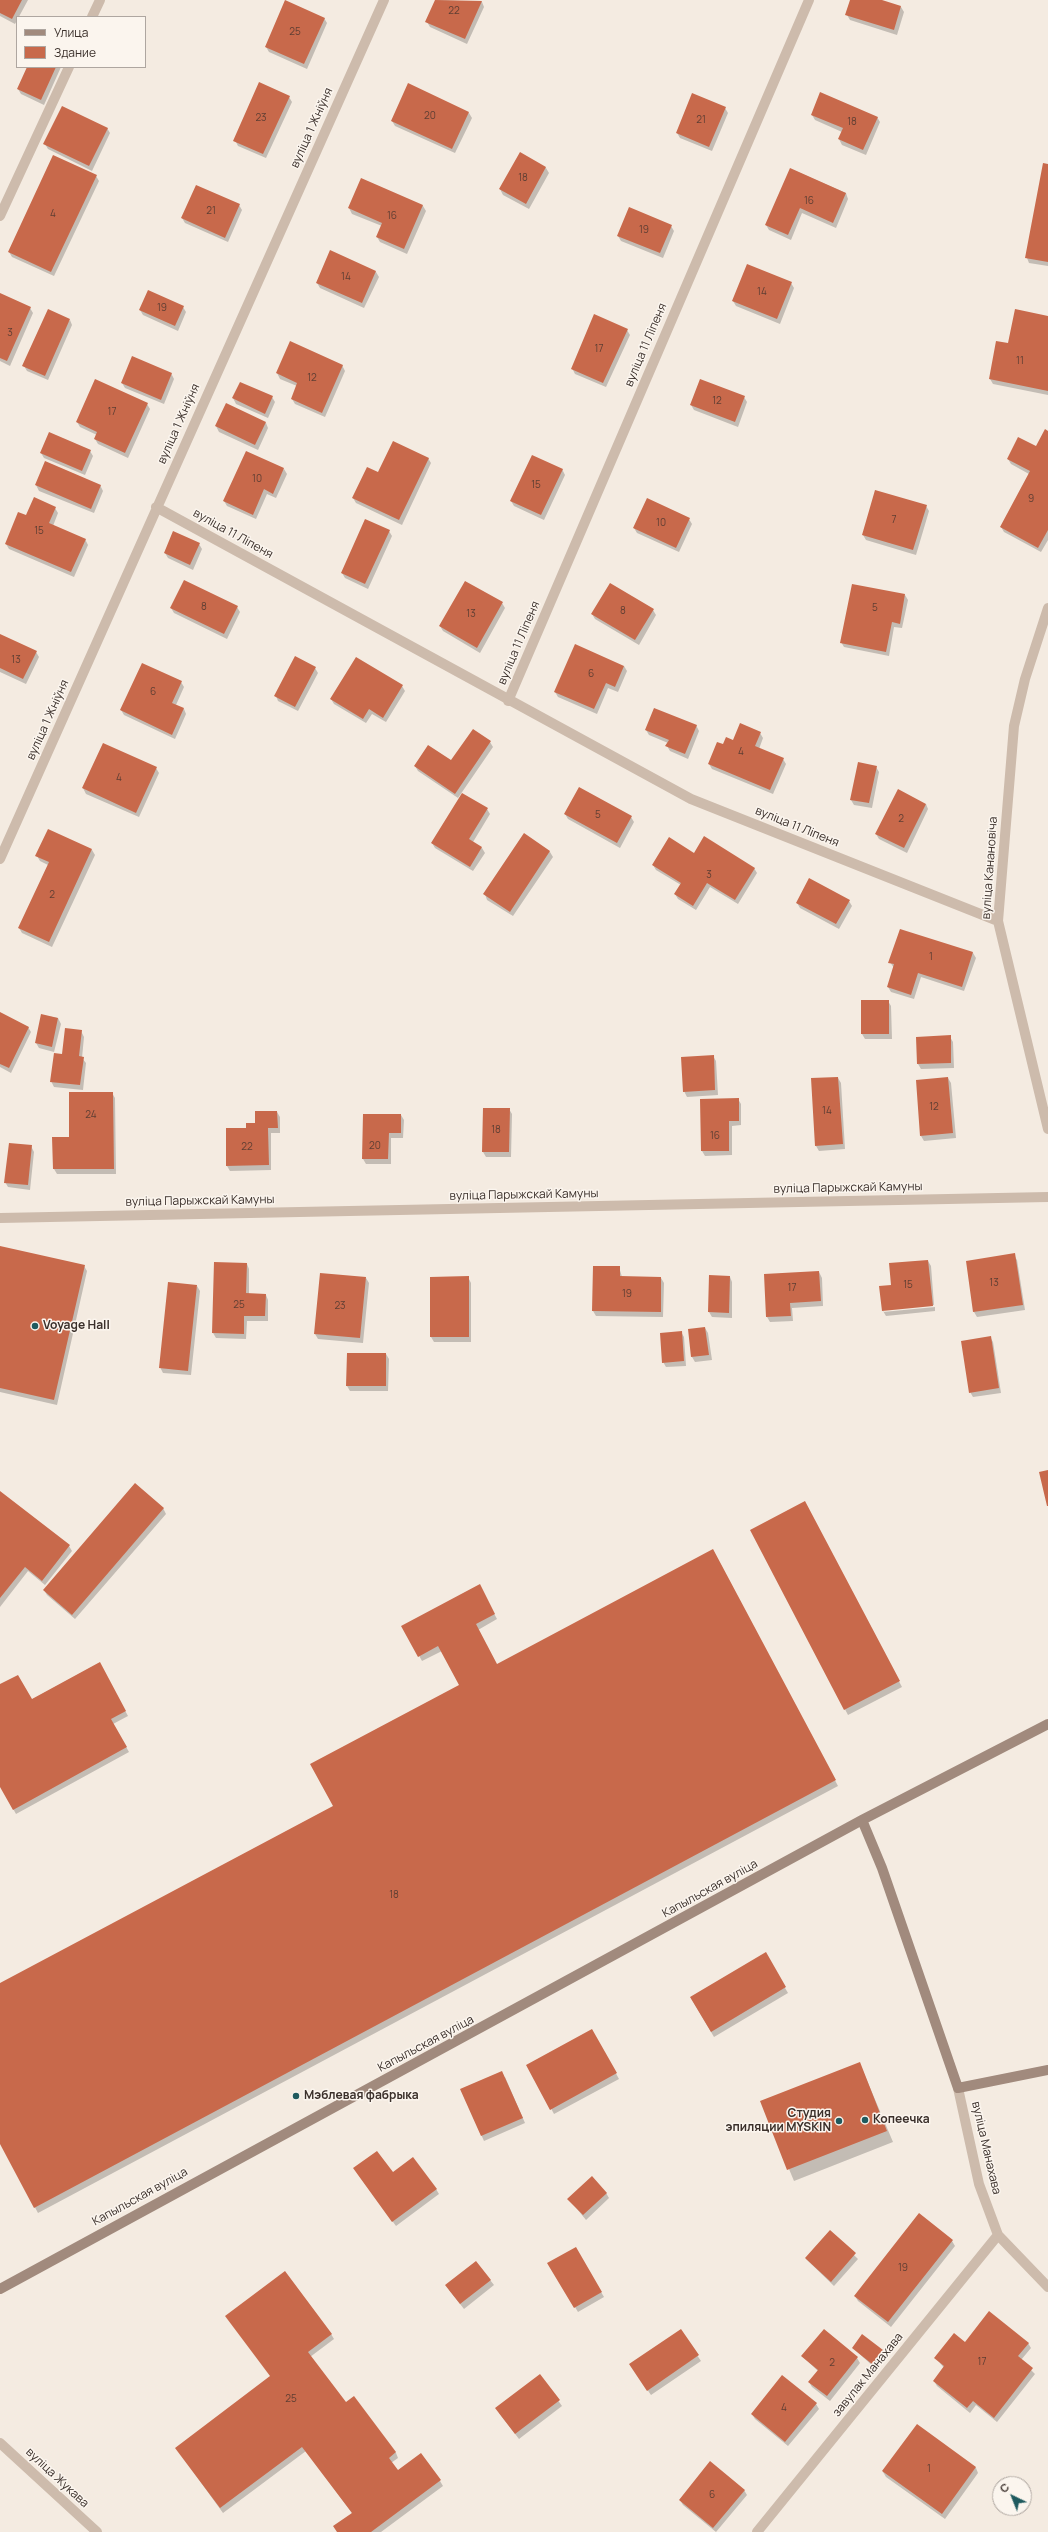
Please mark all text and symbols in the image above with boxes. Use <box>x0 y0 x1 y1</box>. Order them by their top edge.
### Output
house number: 22 <box>448 5 460 17</box>
legend <box>16 16 146 68</box>
text: Улица <box>54 24 88 41</box>
house number: 25 <box>289 26 301 38</box>
text: Здание <box>54 44 96 61</box>
street label: вуліца 1 Жніўня <box>288 86 336 170</box>
house number: 20 <box>424 110 436 122</box>
house number: 23 <box>255 112 267 124</box>
house number: 21 <box>696 114 706 126</box>
house number: 18 <box>847 116 857 128</box>
house number: 18 <box>518 172 528 184</box>
house number: 16 <box>804 195 814 207</box>
house number: 21 <box>206 205 216 217</box>
house number: 4 <box>50 208 56 220</box>
house number: 16 <box>387 210 397 222</box>
house number: 19 <box>639 224 649 236</box>
house number: 14 <box>341 271 351 283</box>
house number: 14 <box>757 286 767 298</box>
street label: вуліца 11 Ліпеня <box>622 301 670 389</box>
house number: 19 <box>157 302 167 314</box>
house number: 3 <box>7 327 13 339</box>
house number: 17 <box>595 343 603 355</box>
house number: 11 <box>1016 355 1024 367</box>
house number: 12 <box>307 372 317 384</box>
street label: вуліца 1 Жніўня <box>155 382 203 466</box>
house number: 12 <box>712 395 722 407</box>
house number: 17 <box>108 406 116 418</box>
house number: 10 <box>252 473 262 485</box>
house number: 15 <box>531 479 541 491</box>
house number: 9 <box>1028 493 1034 505</box>
street label: вуліца 11 Ліпеня <box>190 506 276 562</box>
house number: 7 <box>891 514 897 526</box>
house number: 10 <box>656 517 666 529</box>
house number: 15 <box>34 525 44 537</box>
street label: вуліца 11 Ліпеня <box>495 599 543 687</box>
house number: 8 <box>201 601 207 613</box>
house number: 5 <box>872 602 878 614</box>
house number: 8 <box>620 605 626 617</box>
house number: 13 <box>466 608 476 620</box>
house number: 13 <box>11 654 21 666</box>
house number: 6 <box>588 668 594 680</box>
street label: вуліца 1 Жніўня <box>24 678 72 762</box>
house number: 6 <box>150 686 156 698</box>
house number: 4 <box>738 746 744 758</box>
house number: 4 <box>116 772 122 784</box>
street label: вуліца 11 Ліпеня <box>753 804 841 850</box>
house number: 5 <box>595 809 601 821</box>
house number: 2 <box>898 813 904 825</box>
street label: вуліца Канановіча <box>979 816 1001 920</box>
house number: 3 <box>706 869 712 881</box>
house number: 2 <box>49 889 55 901</box>
house number: 1 <box>929 951 933 963</box>
house number: 12 <box>929 1101 939 1113</box>
house number: 14 <box>822 1105 832 1117</box>
house number: 24 <box>85 1109 97 1121</box>
house number: 18 <box>491 1124 501 1136</box>
house number: 16 <box>710 1130 720 1142</box>
house number: 20 <box>369 1140 381 1152</box>
house number: 22 <box>241 1141 253 1153</box>
street label: вуліца Парыжскай Камуны <box>773 1180 923 1196</box>
street label: вуліца Парыжскай Камуны <box>449 1187 599 1203</box>
street label: вуліца Парыжскай Камуны <box>125 1193 275 1209</box>
house number: 13 <box>989 1277 999 1289</box>
house number: 15 <box>903 1279 913 1291</box>
house number: 17 <box>788 1282 796 1294</box>
house number: 19 <box>622 1288 632 1300</box>
house number: 25 <box>233 1299 245 1311</box>
house number: 23 <box>334 1300 346 1312</box>
place label: Voyage Hall <box>43 1319 110 1333</box>
marker: Voyage Hall <box>30 1321 40 1331</box>
street label: Капыльская вуліца <box>660 1857 760 1921</box>
house number: 18 <box>389 1889 399 1901</box>
street label: Капыльская вуліца <box>376 2013 476 2075</box>
place label: Мэблевая фабрыка <box>304 2089 419 2103</box>
marker: Мэблевая фабрыка <box>291 2091 301 2101</box>
street label: вуліца Манахава <box>968 2100 1004 2196</box>
place label: Студия эпиляции MYSKIN <box>726 2107 831 2135</box>
place label: Копеечка <box>873 2113 930 2127</box>
marker: Копеечка <box>860 2115 870 2125</box>
marker: Студия эпиляции MYSKIN <box>834 2116 844 2126</box>
street label: Капыльская вуліца <box>90 2165 190 2229</box>
house number: 19 <box>898 2262 908 2274</box>
street label: завулак Манахава <box>830 2330 906 2420</box>
house number: 17 <box>978 2356 986 2368</box>
house number: 2 <box>829 2357 835 2369</box>
house number: 25 <box>285 2393 297 2405</box>
house number: 4 <box>781 2402 787 2414</box>
street label: вуліца Жукава <box>23 2445 91 2511</box>
house number: 1 <box>927 2463 931 2475</box>
north arrow <box>992 2476 1032 2516</box>
text: С <box>996 2479 1012 2496</box>
house number: 6 <box>709 2489 715 2501</box>

